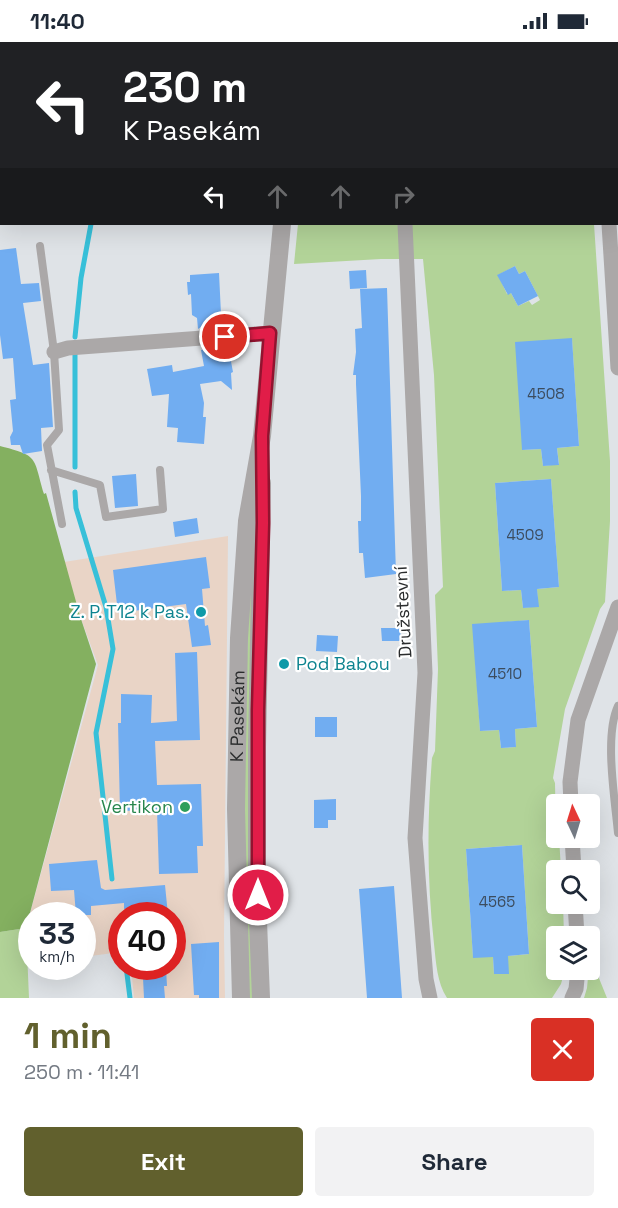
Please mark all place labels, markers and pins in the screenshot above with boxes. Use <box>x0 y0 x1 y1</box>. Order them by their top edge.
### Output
pin <box>199 311 250 362</box>
place label: Z. P. T12 k Pas. <box>70 600 189 623</box>
marker: Z. P. T12 k Pas. <box>194 605 208 619</box>
place label: Pod Babou <box>296 652 390 675</box>
marker: Pod Babou <box>277 657 291 671</box>
place label: Vertikon <box>101 795 173 818</box>
marker: Vertikon <box>178 800 192 814</box>

